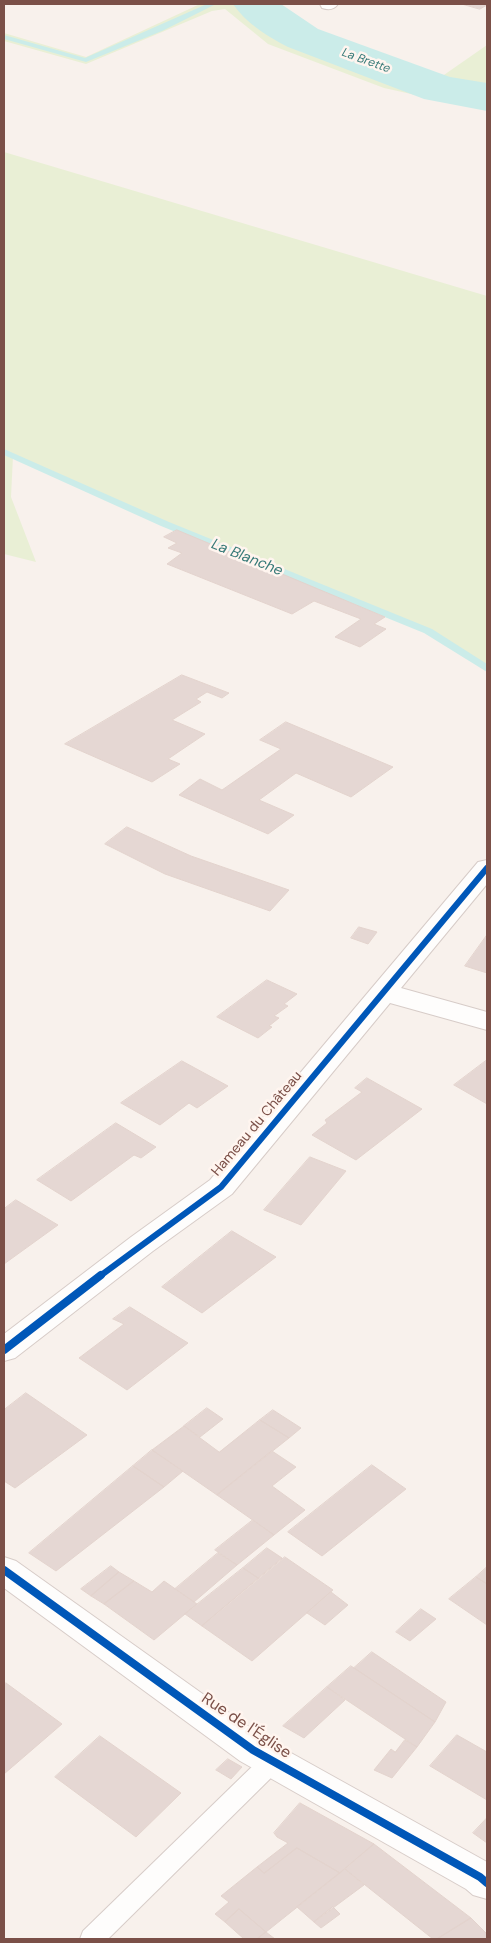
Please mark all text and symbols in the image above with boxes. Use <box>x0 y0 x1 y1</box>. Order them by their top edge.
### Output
water label: La Brette <box>340 46 392 76</box>
water label: La Blanche <box>209 536 285 580</box>
street label: Hameau du Château <box>208 1068 306 1180</box>
street label: Rue de l'Église <box>198 1689 294 1763</box>

